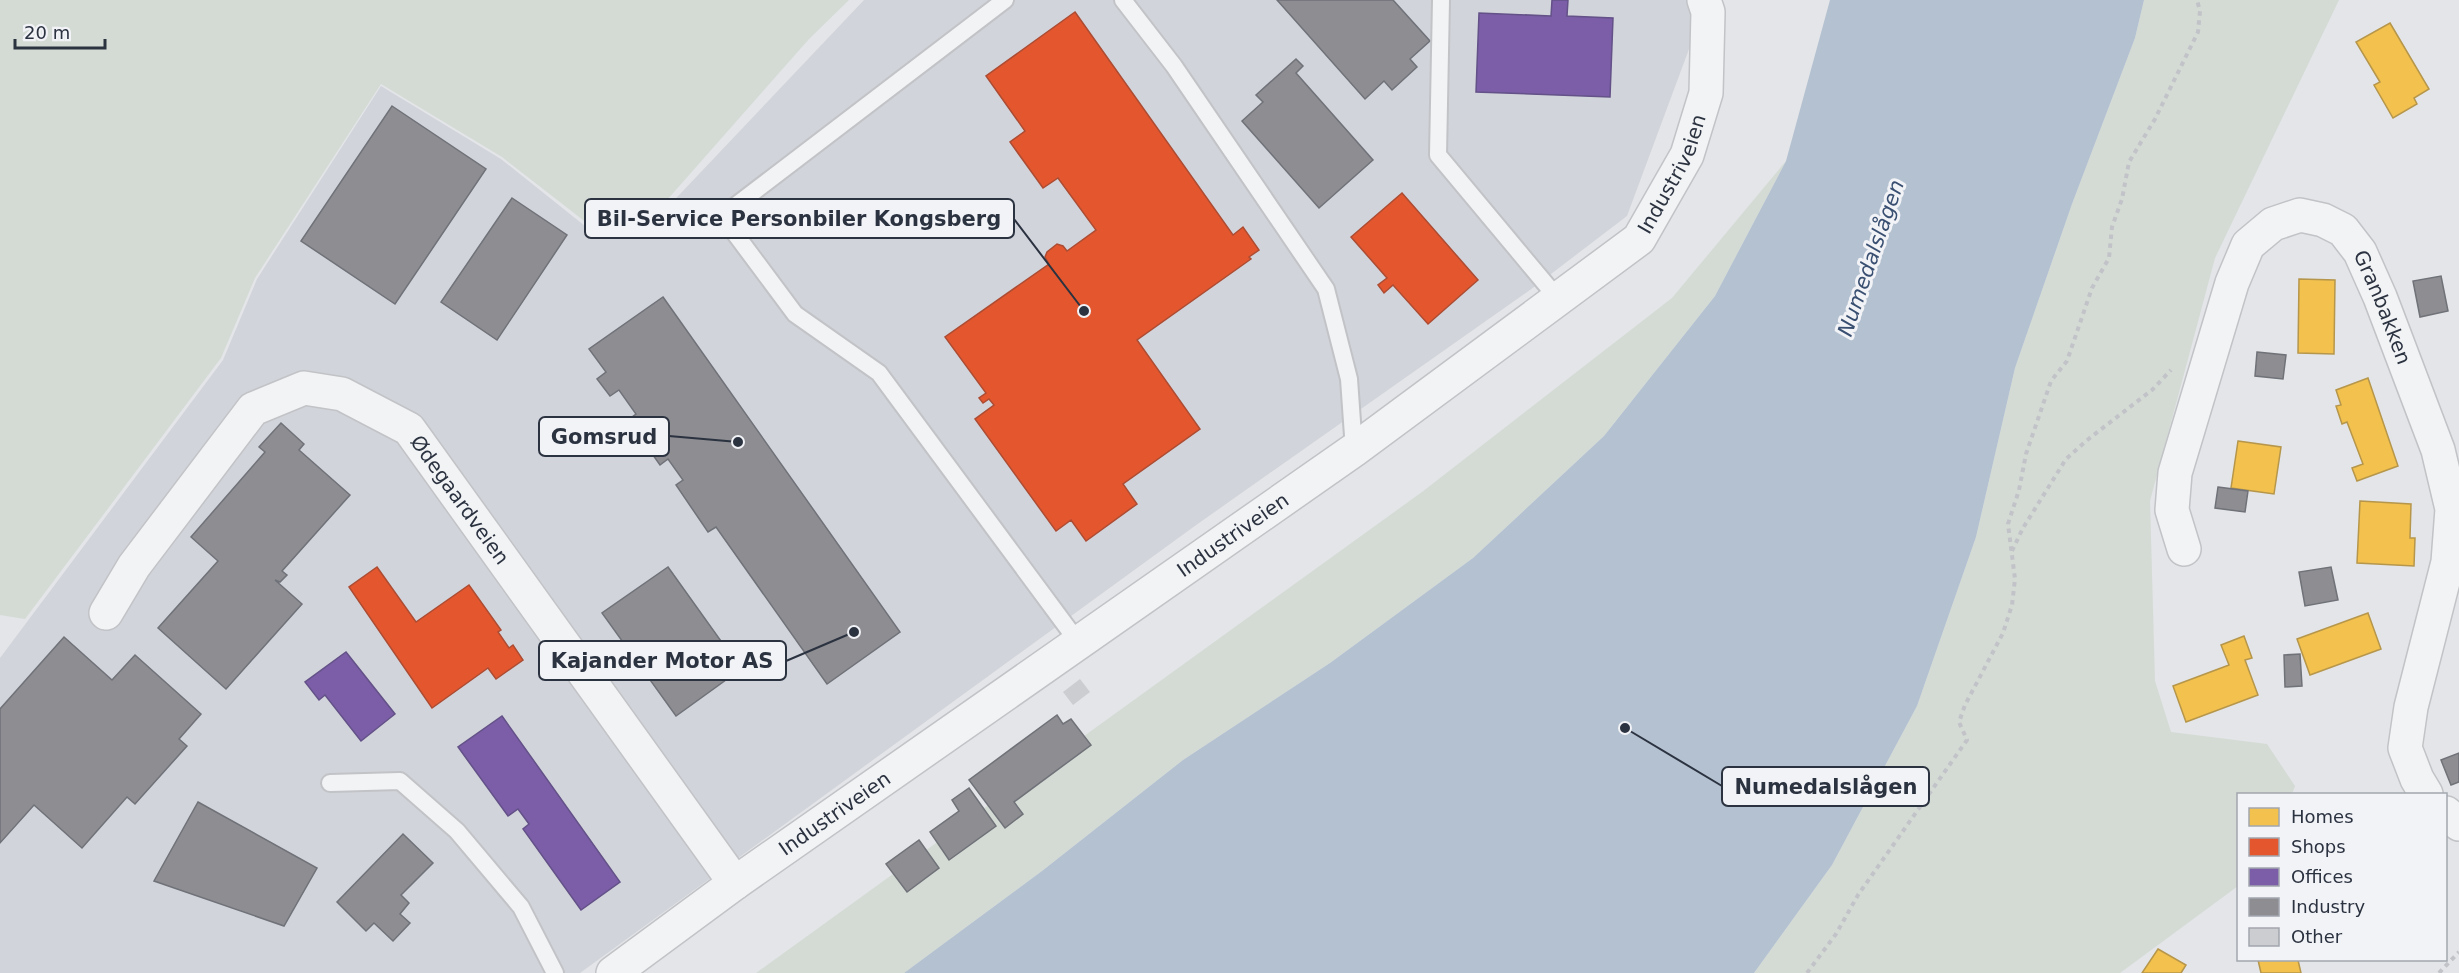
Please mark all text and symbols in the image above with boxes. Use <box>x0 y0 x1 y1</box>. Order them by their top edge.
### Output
scale bar <box>15 12 105 50</box>
text: 20 m <box>24 22 70 43</box>
street label: Industriveien <box>1633 111 1711 238</box>
water label: Numedalslågen <box>1832 176 1909 339</box>
callout: Bil-Service Personbiler Kongsberg <box>585 199 1014 238</box>
text: Bil-Service Personbiler Kongsberg <box>597 207 1001 231</box>
street label: Granbakken <box>2349 246 2416 368</box>
callout: Gomsrud <box>539 417 669 456</box>
text: Gomsrud <box>551 425 657 449</box>
street label: Ødegaardveien <box>405 430 514 569</box>
street label: Industriveien <box>1172 488 1293 582</box>
callout: Kajander Motor AS <box>539 641 786 680</box>
text: Kajander Motor AS <box>551 649 773 673</box>
street label: Industriveien <box>774 766 895 861</box>
callout: Numedalslågen <box>1722 767 1929 806</box>
text: Numedalslågen <box>1734 774 1918 799</box>
legend <box>2237 793 2447 961</box>
text: Homes <box>2291 806 2354 827</box>
text: Shops <box>2291 836 2346 857</box>
text: Offices <box>2291 866 2353 887</box>
text: Industry <box>2291 896 2365 917</box>
text: Other <box>2291 926 2343 947</box>

